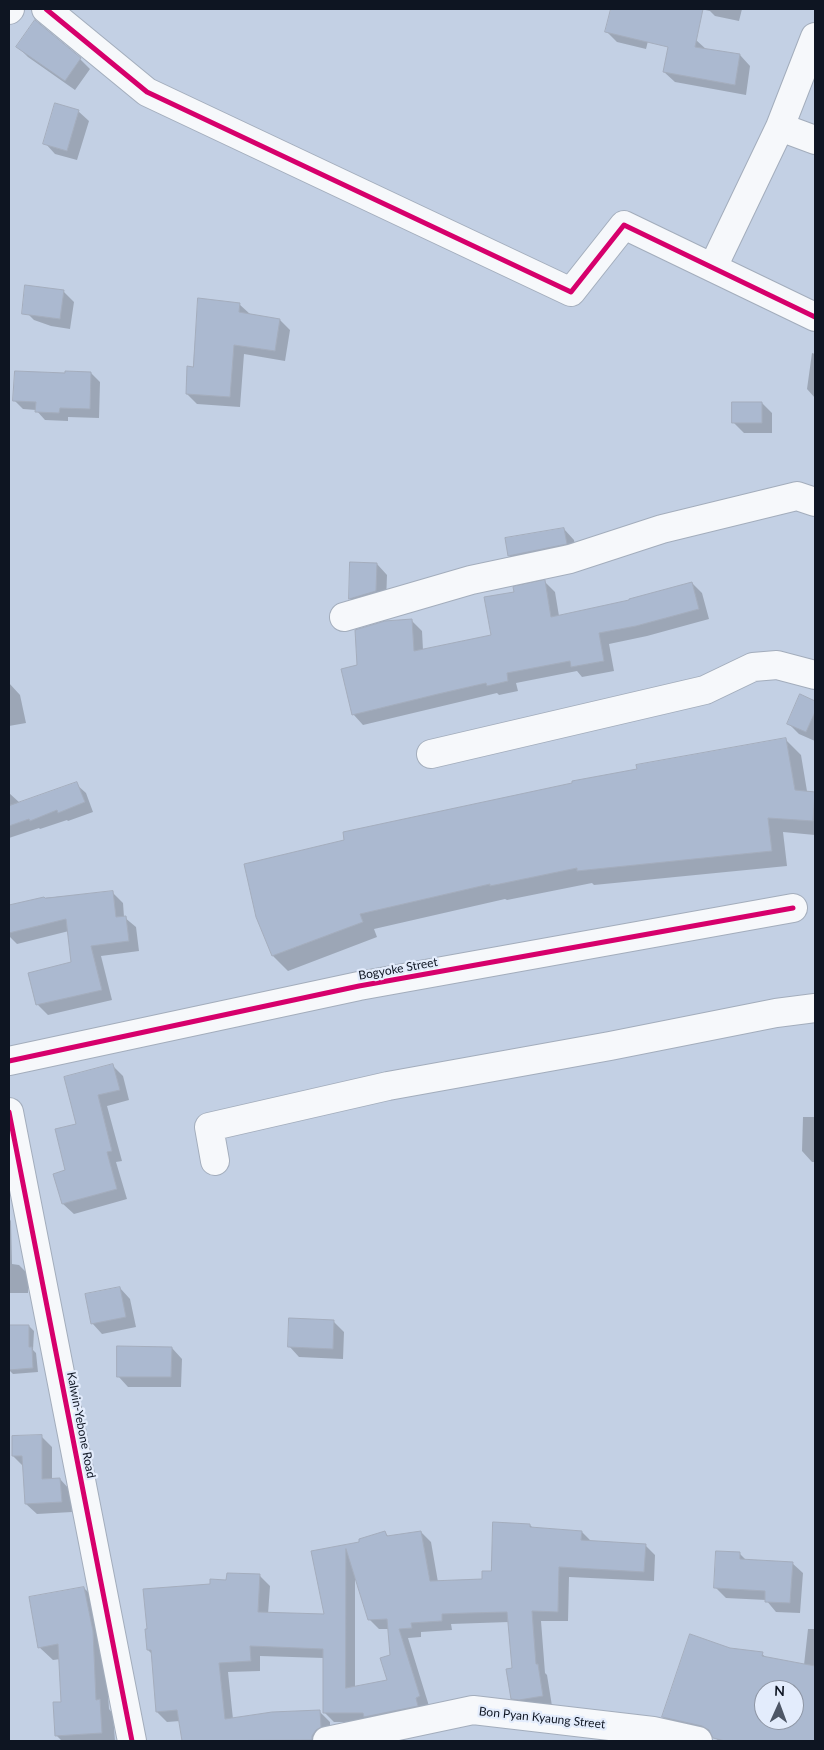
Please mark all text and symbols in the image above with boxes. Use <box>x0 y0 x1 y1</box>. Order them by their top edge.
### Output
street label: Bogyoke Street <box>357 955 439 983</box>
street label: Kalwin-Yebone Road <box>64 1371 98 1479</box>
north arrow <box>754 1680 804 1730</box>
text: N <box>774 1682 785 1699</box>
street label: Bon Pyan Kyaung Street <box>478 1704 606 1732</box>

